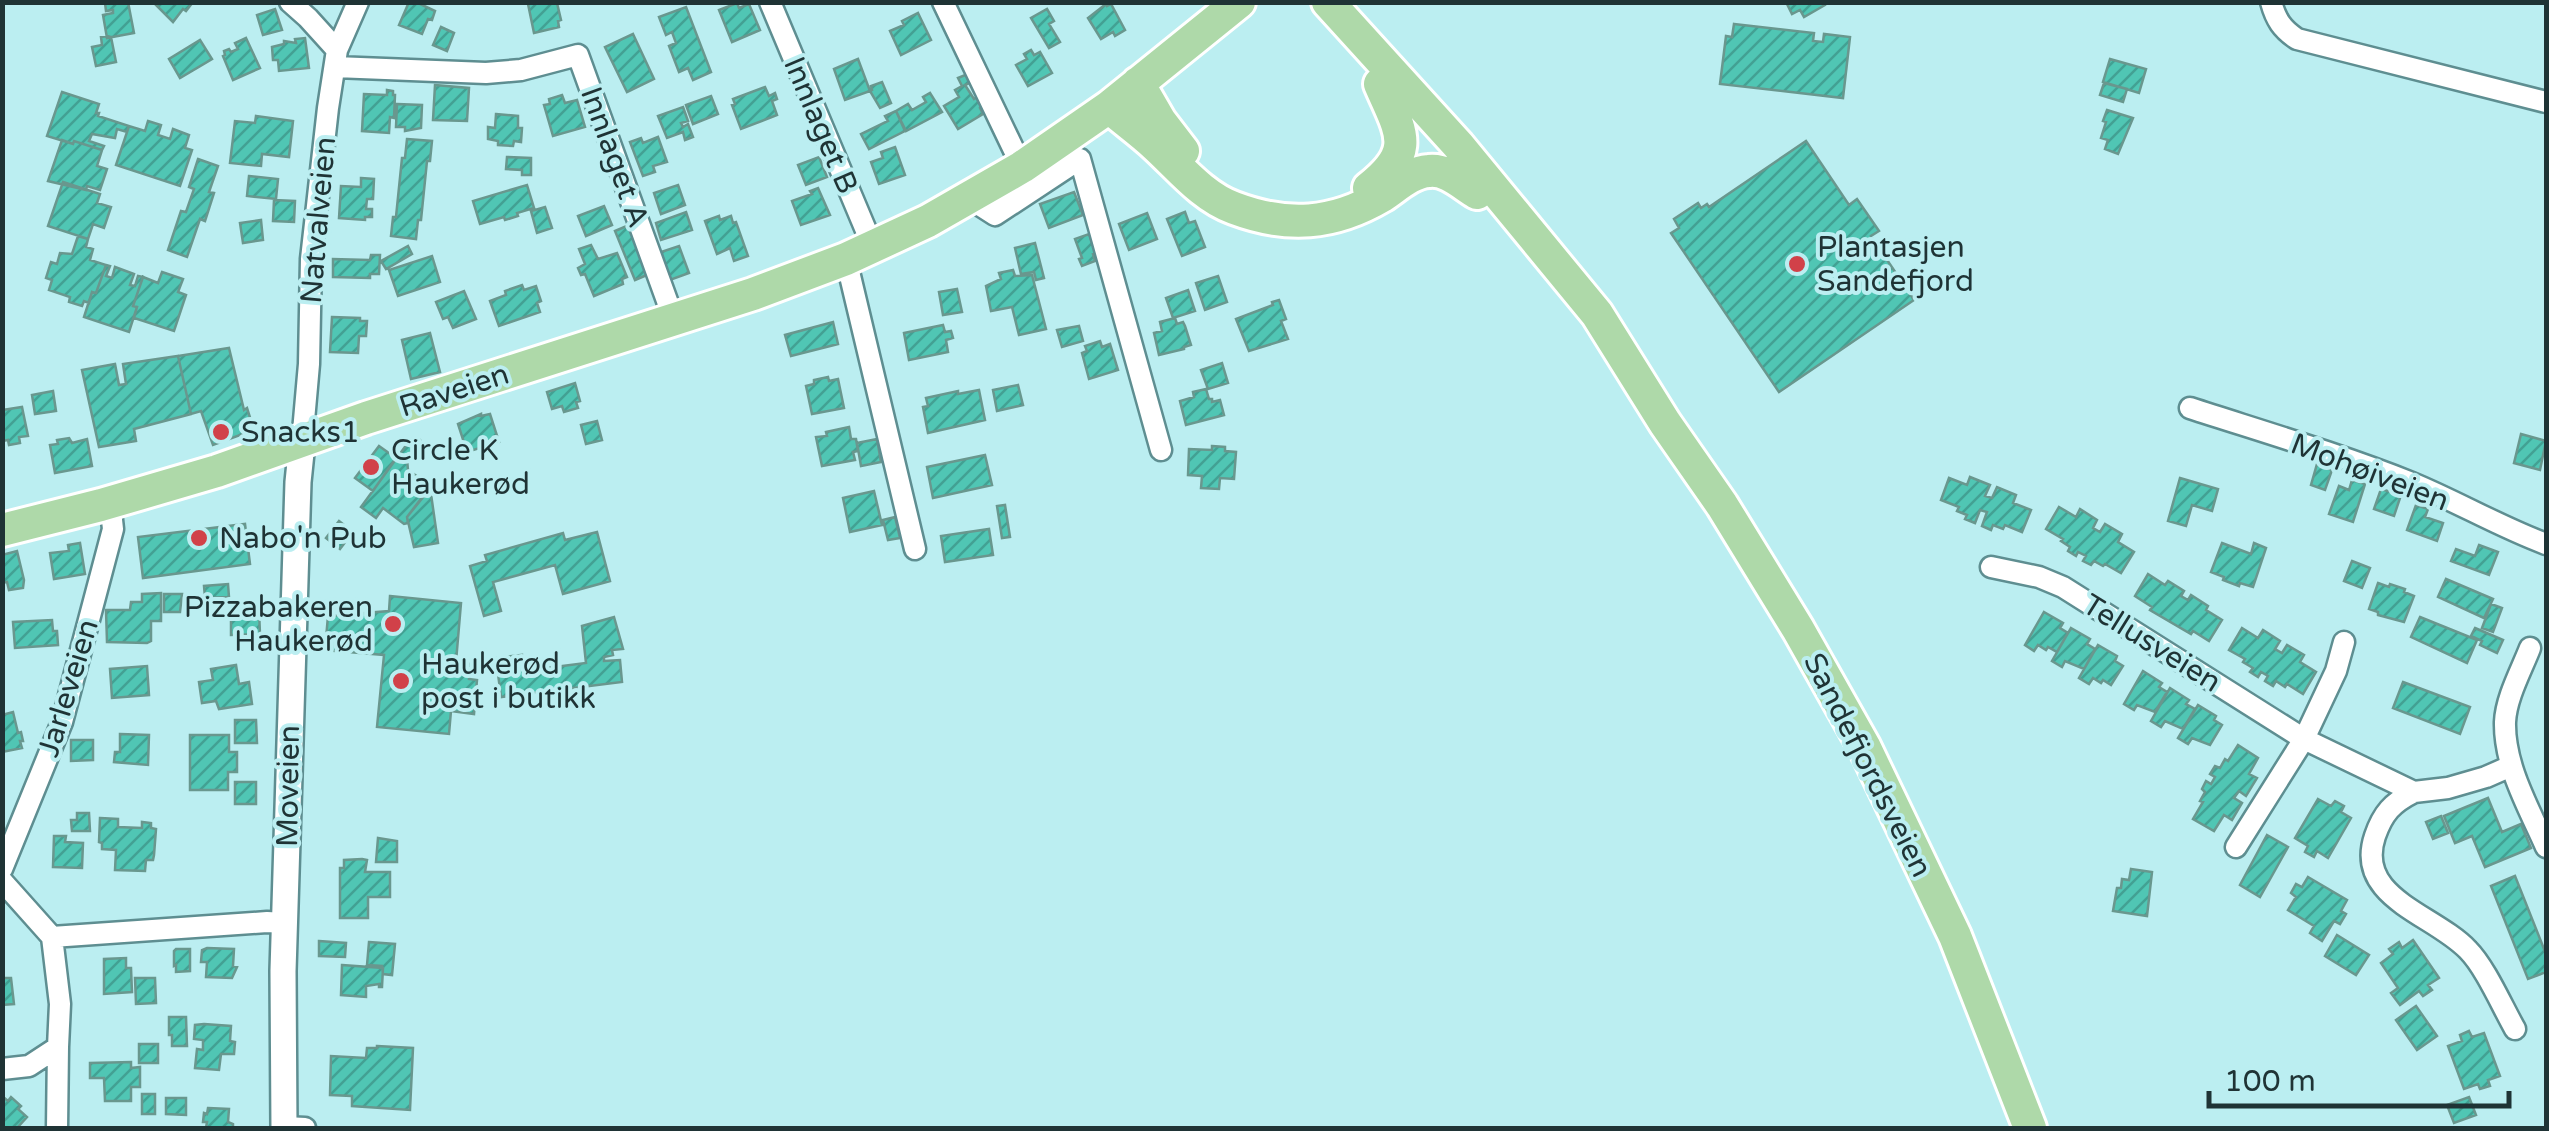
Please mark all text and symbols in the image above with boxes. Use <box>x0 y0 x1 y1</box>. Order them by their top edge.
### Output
street label: Innlaget B <box>775 51 866 199</box>
street label: Innlaget A <box>572 82 657 232</box>
street label: Natvalveien <box>293 135 344 305</box>
place label: Plantasjen Sandefjord <box>1817 229 1974 300</box>
marker: Plantasjen Sandefjord <box>1786 253 1808 275</box>
street label: Raveien <box>395 355 514 426</box>
place label: Snacks1 <box>241 414 360 451</box>
marker: Snacks1 <box>210 421 232 443</box>
street label: Mohøiveien <box>2286 425 2454 520</box>
place label: Circle K Haukerød <box>391 432 530 503</box>
marker: Circle K Haukerød <box>360 456 382 478</box>
place label: Nabo'n Pub <box>219 520 387 557</box>
marker: Nabo'n Pub <box>188 527 210 549</box>
street label: Tellusveien <box>2076 586 2228 701</box>
place label: Pizzabakeren Haukerød <box>184 589 373 660</box>
marker: Pizzabakeren Haukerød <box>382 613 404 635</box>
street label: Jarleveien <box>30 615 107 761</box>
place label: Haukerød post i butikk <box>421 646 596 717</box>
street label: Sandefjordsveien <box>1795 647 1940 883</box>
marker: Haukerød post i butikk <box>390 670 412 692</box>
street label: Moveien <box>269 725 308 847</box>
scale bar <box>2209 1046 2509 1108</box>
text: 100 m <box>2224 1063 2316 1100</box>

